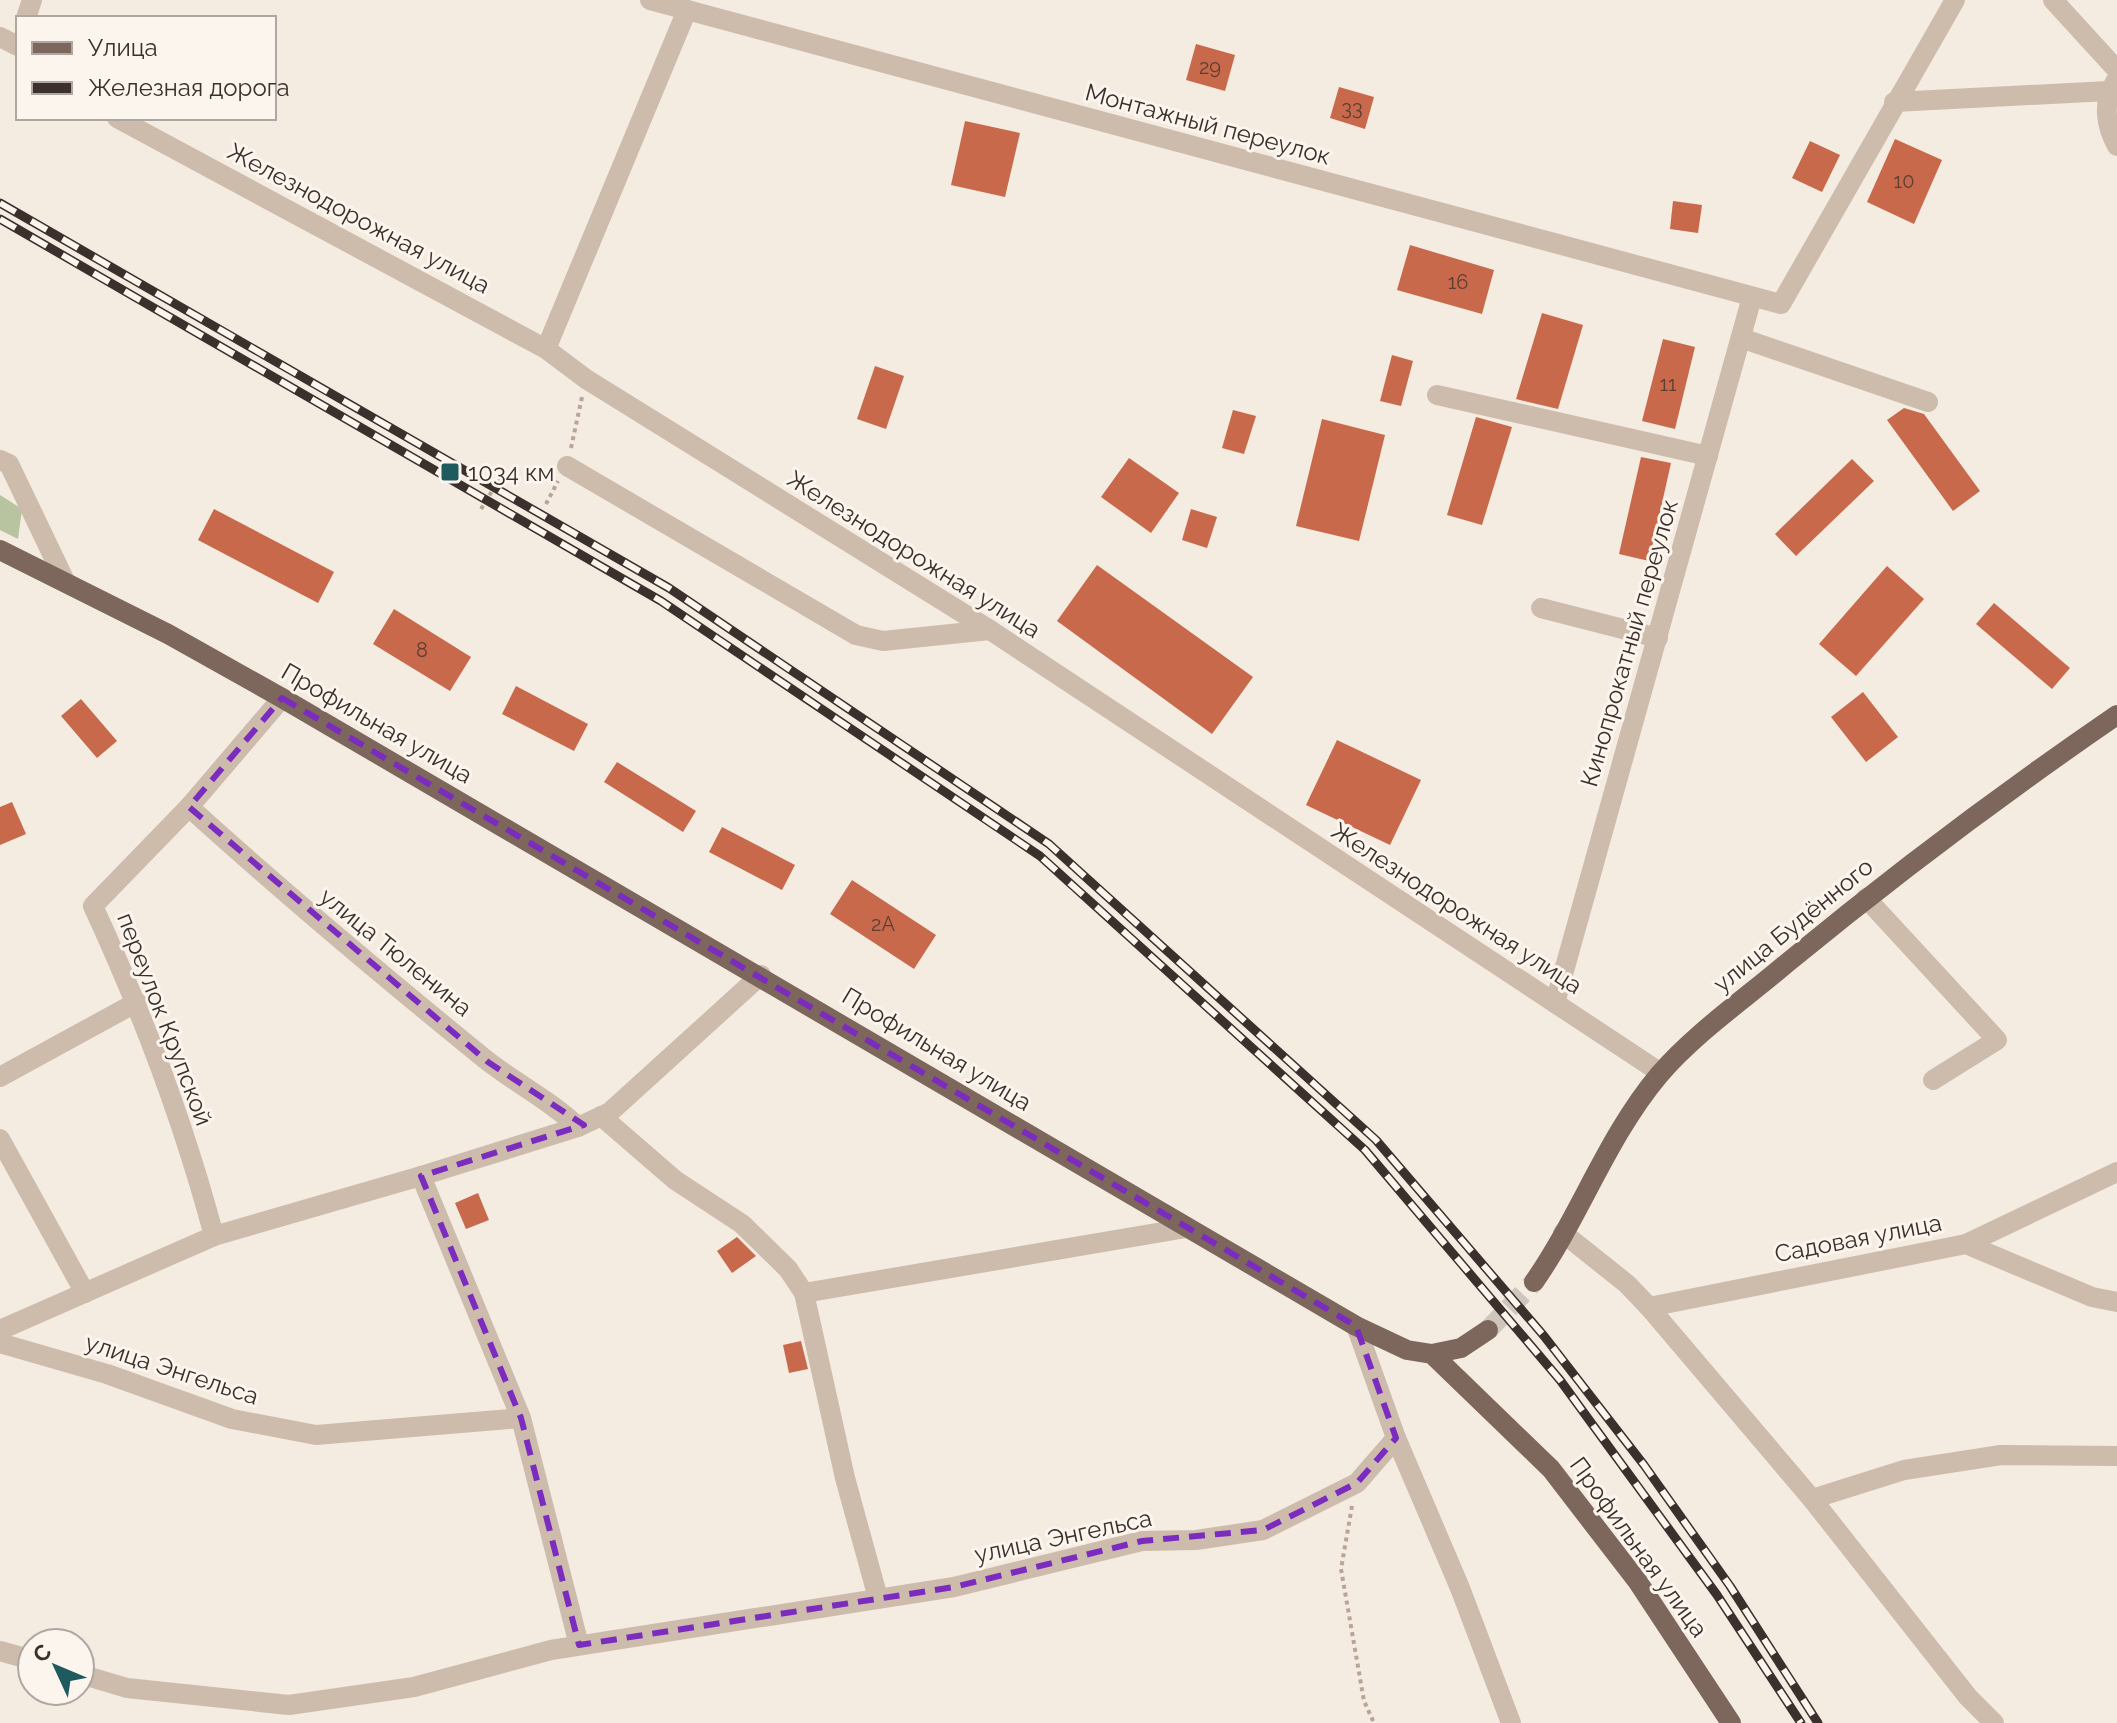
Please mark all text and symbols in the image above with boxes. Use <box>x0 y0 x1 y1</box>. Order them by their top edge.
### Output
legend <box>16 16 276 120</box>
text: Улица <box>88 33 158 62</box>
house number: 29 <box>1199 55 1221 79</box>
text: Железная дорога <box>88 73 289 102</box>
street label: Монтажный переулок <box>1082 77 1334 171</box>
house number: 33 <box>1341 96 1363 120</box>
street label: Железнодорожная улица <box>223 136 495 300</box>
house number: 10 <box>1894 169 1914 193</box>
house number: 16 <box>1448 270 1468 294</box>
house number: 11 <box>1659 372 1677 396</box>
place label: 1034 км <box>468 458 554 487</box>
marker: 1034 км <box>439 461 461 483</box>
street label: Железнодорожная улица <box>782 464 1046 644</box>
street label: Кинопрокатный переулок <box>1574 496 1684 790</box>
house number: 8 <box>416 638 428 662</box>
street label: Профильная улица <box>276 657 478 789</box>
street label: Железнодорожная улица <box>1326 816 1588 1000</box>
street label: улица Будённого <box>1707 852 1879 998</box>
street label: улица Тюленина <box>314 882 478 1022</box>
street label: переулок Крупской <box>111 908 219 1130</box>
house number: 2А <box>871 912 895 936</box>
street label: Профильная улица <box>837 981 1037 1117</box>
street label: Садовая улица <box>1772 1208 1944 1268</box>
street label: улица Энгельса <box>82 1327 262 1411</box>
street label: Профильная улица <box>1564 1451 1714 1643</box>
street label: улица Энгельса <box>972 1503 1154 1569</box>
north arrow <box>16 1627 96 1707</box>
text: С <box>27 1639 56 1668</box>

